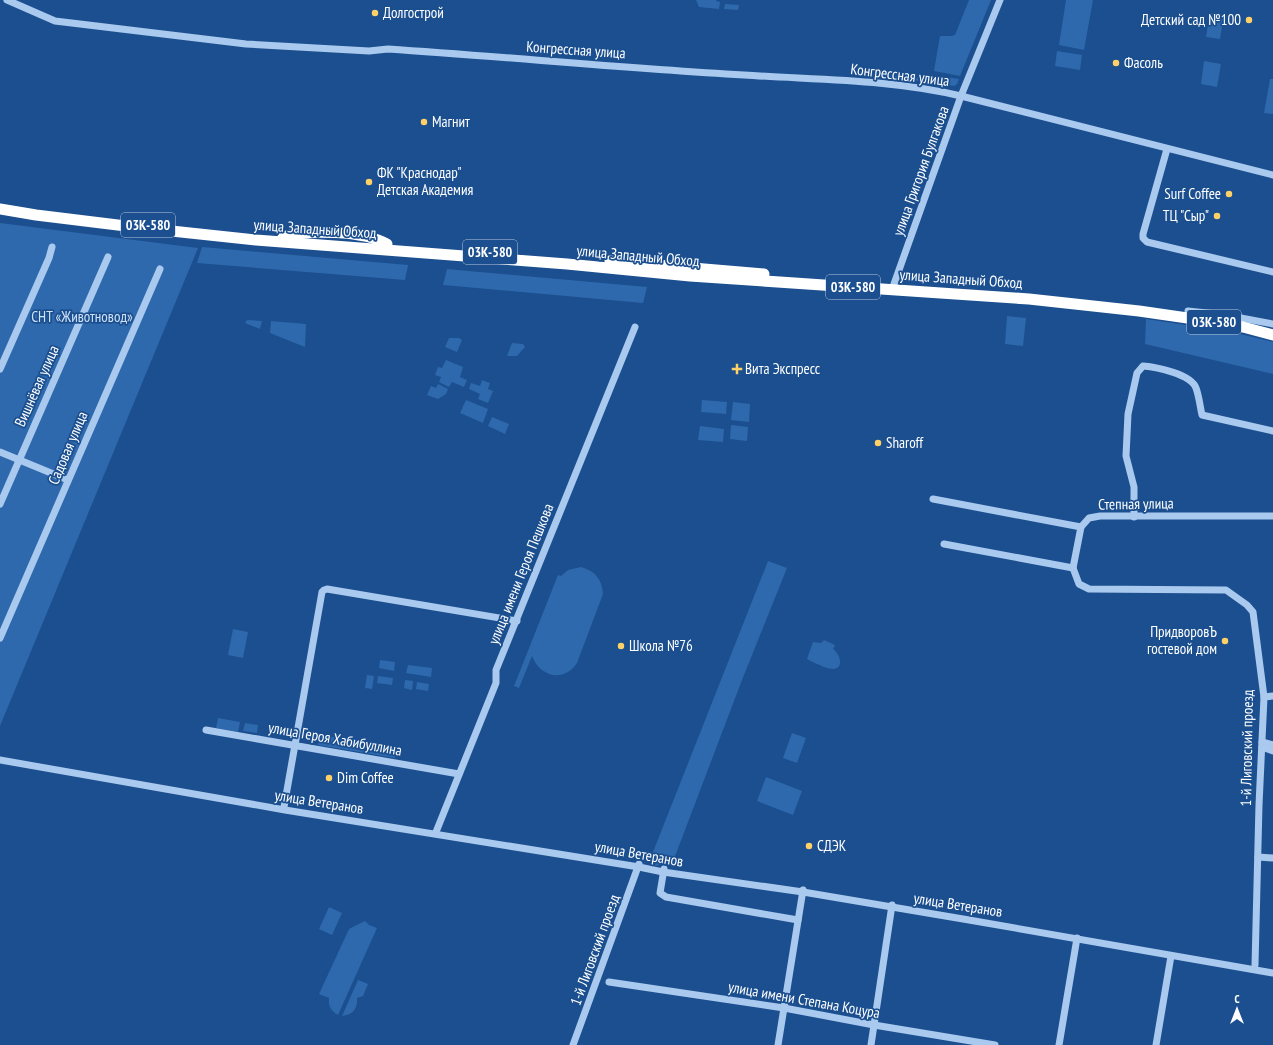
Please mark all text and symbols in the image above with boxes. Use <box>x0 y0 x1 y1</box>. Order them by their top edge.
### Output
place label: Долгострой <box>383 3 444 22</box>
marker: Долгострой <box>370 8 380 18</box>
place label: Детский сад №100 <box>1141 10 1241 29</box>
marker: Детский сад №100 <box>1244 15 1254 25</box>
street label: Конгрессная улица <box>526 37 626 62</box>
place label: Фасоль <box>1124 53 1163 72</box>
marker: Фасоль <box>1111 58 1121 68</box>
street label: Конгрессная улица <box>850 59 951 90</box>
street label: улица Григория Булгакова <box>888 103 953 238</box>
place label: Магнит <box>432 112 470 131</box>
marker: Магнит <box>419 117 429 127</box>
place label: ФК "Краснодар" Детская Академия <box>377 163 474 199</box>
marker: ФК "Краснодар" Детская Академия <box>364 177 374 187</box>
place label: Surf Coffee <box>1164 184 1221 203</box>
marker: Surf Coffee <box>1224 189 1234 199</box>
place label: ТЦ "Сыр" <box>1163 206 1209 225</box>
marker: ТЦ "Сыр" <box>1212 211 1222 221</box>
road number: 03К-580 <box>121 213 175 237</box>
street label: улица Западный Обход <box>253 215 378 242</box>
road number: 03К-580 <box>463 240 517 264</box>
street label: улица Западный Обход <box>576 241 701 270</box>
street label: улица Западный Обход <box>899 265 1024 292</box>
road number: 03К-580 <box>826 275 880 299</box>
park label: СНТ «Животновод» <box>31 307 133 326</box>
road number: 03К-580 <box>1187 310 1241 334</box>
street label: Вишнёвая улица <box>10 342 63 429</box>
place label: Вита Экспресс <box>745 359 821 378</box>
marker: Вита Экспресс <box>732 364 742 374</box>
street label: Садовая улица <box>44 408 91 487</box>
place label: Sharoff <box>886 433 924 452</box>
marker: Sharoff <box>873 438 883 448</box>
street label: Степная улица <box>1098 493 1174 514</box>
street label: улица имени Героя Пешкова <box>484 501 557 647</box>
place label: ПридворовЪ гостевой дом <box>1147 622 1217 658</box>
place label: Школа №76 <box>629 636 693 655</box>
marker: ПридворовЪ гостевой дом <box>1220 636 1230 646</box>
marker: Школа №76 <box>616 641 626 651</box>
street label: 1-й Лиговский проезд <box>1236 689 1257 807</box>
street label: улица Героя Хабибуллина <box>267 717 403 760</box>
place label: Dim Coffee <box>337 768 394 787</box>
marker: Dim Coffee <box>324 773 334 783</box>
street label: улица Ветеранов <box>273 785 365 818</box>
street label: улица Ветеранов <box>593 836 685 871</box>
place label: СДЭК <box>817 836 847 855</box>
marker: СДЭК <box>804 841 814 851</box>
street label: улица Ветеранов <box>912 888 1004 921</box>
street label: 1-й Лиговский проезд <box>566 891 624 1008</box>
street label: улица имени Степана Коцура <box>727 977 881 1022</box>
north arrow <box>1217 989 1257 1029</box>
text: С <box>1234 992 1240 1006</box>

